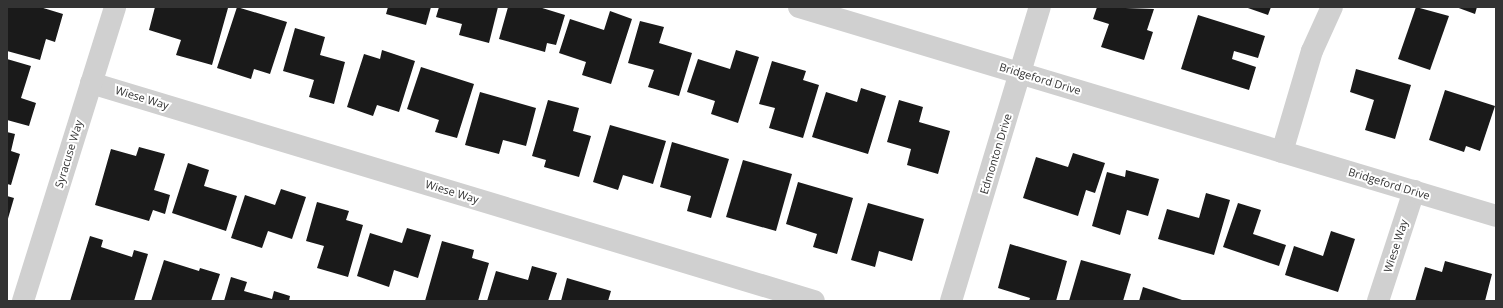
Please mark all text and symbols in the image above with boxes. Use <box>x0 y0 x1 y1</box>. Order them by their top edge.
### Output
street label: Bridgeford Drive <box>998 60 1082 98</box>
street label: Wiese Way <box>114 84 170 112</box>
street label: Edmonton Drive <box>977 112 1015 196</box>
street label: Syracuse Way <box>52 118 86 190</box>
street label: Bridgeford Drive <box>1347 165 1431 203</box>
street label: Wiese Way <box>424 178 480 206</box>
street label: Wiese Way <box>1381 218 1411 274</box>

